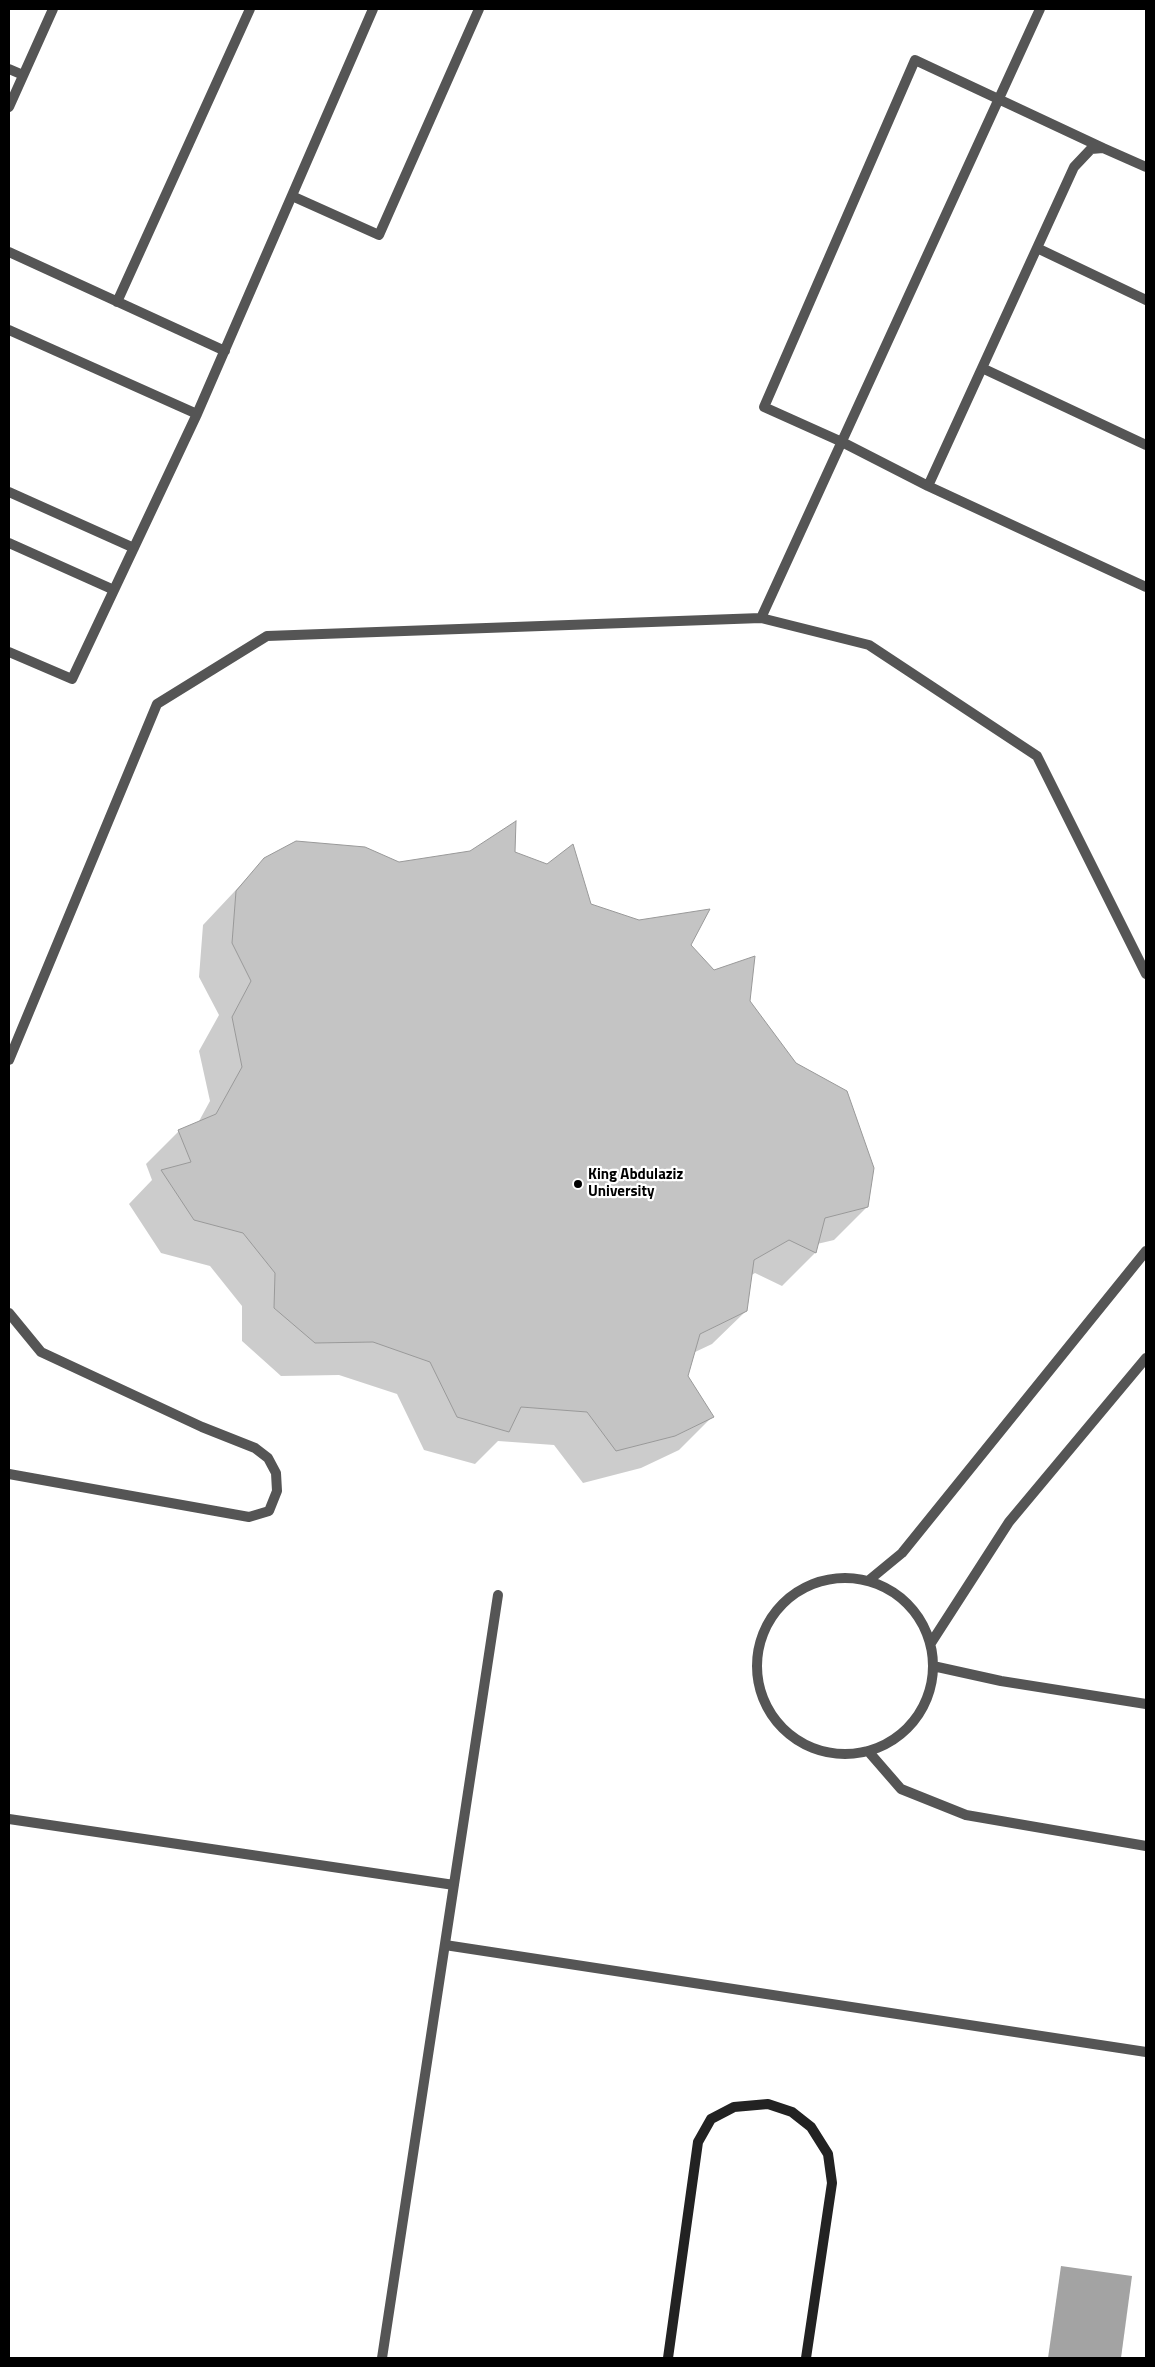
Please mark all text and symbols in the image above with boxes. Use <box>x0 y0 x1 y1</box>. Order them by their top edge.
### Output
place label: King Abdulaziz University <box>588 1166 683 1201</box>
marker: King Abdulaziz University <box>572 1178 584 1190</box>

